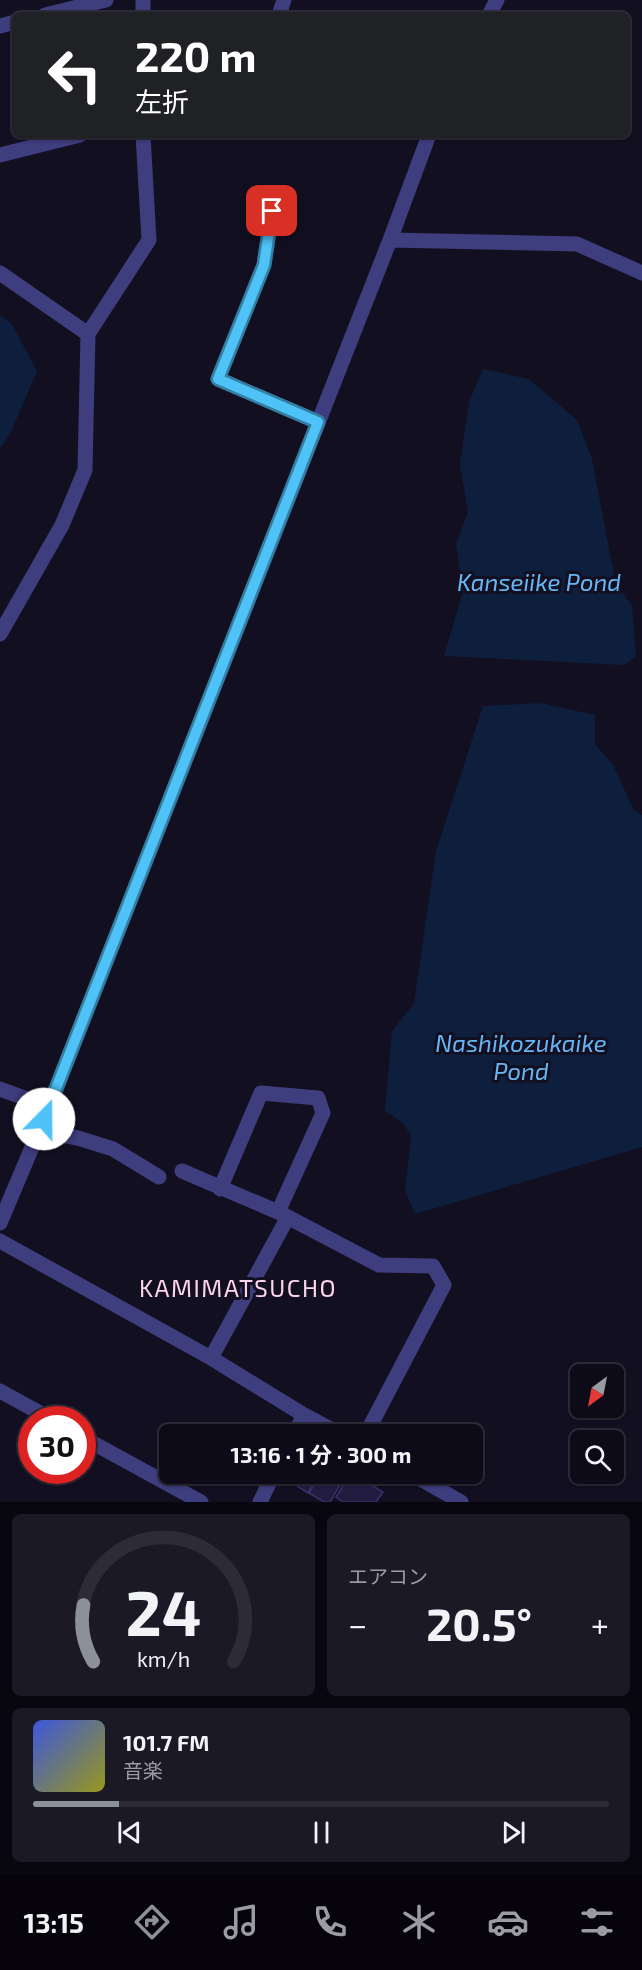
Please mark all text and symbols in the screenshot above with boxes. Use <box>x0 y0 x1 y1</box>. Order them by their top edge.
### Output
text: 220 m <box>135 30 256 80</box>
icon: left <box>36 36 114 114</box>
text: 左折 <box>135 85 189 117</box>
pin <box>246 185 297 236</box>
icon: arrive <box>255 194 288 227</box>
water label: Kanseiike Pond <box>457 567 621 596</box>
water label: Nashikozukaike Pond <box>435 1028 607 1085</box>
position arrow <box>12 1087 76 1151</box>
district label: KAMIMATSUCHO <box>139 1273 337 1302</box>
north arrow <box>570 1364 624 1418</box>
map controls <box>570 1364 624 1484</box>
speed limit sign: 30 <box>18 1406 96 1484</box>
button: search <box>570 1430 624 1484</box>
text: 13:16 · 1 分 · 300 m <box>231 1441 411 1467</box>
text: エアコン <box>348 1564 428 1588</box>
text: 24 <box>125 1574 201 1649</box>
text: 20.5° <box>426 1596 532 1650</box>
text: − <box>348 1604 367 1644</box>
text: + <box>591 1604 609 1644</box>
text: km/h <box>137 1646 190 1671</box>
text: 101.7 FM <box>123 1729 209 1755</box>
text: 音楽 <box>123 1758 163 1782</box>
icon: previous <box>113 1816 146 1849</box>
icon: pause <box>305 1816 338 1849</box>
icon: next <box>497 1816 530 1849</box>
icon: directions <box>131 1901 173 1943</box>
icon: music <box>220 1901 262 1943</box>
icon: phone <box>309 1901 351 1943</box>
icon: climate <box>398 1901 440 1943</box>
icon: car <box>487 1901 529 1943</box>
icon: filters <box>576 1901 618 1943</box>
text: 13:15 <box>24 1906 84 1938</box>

